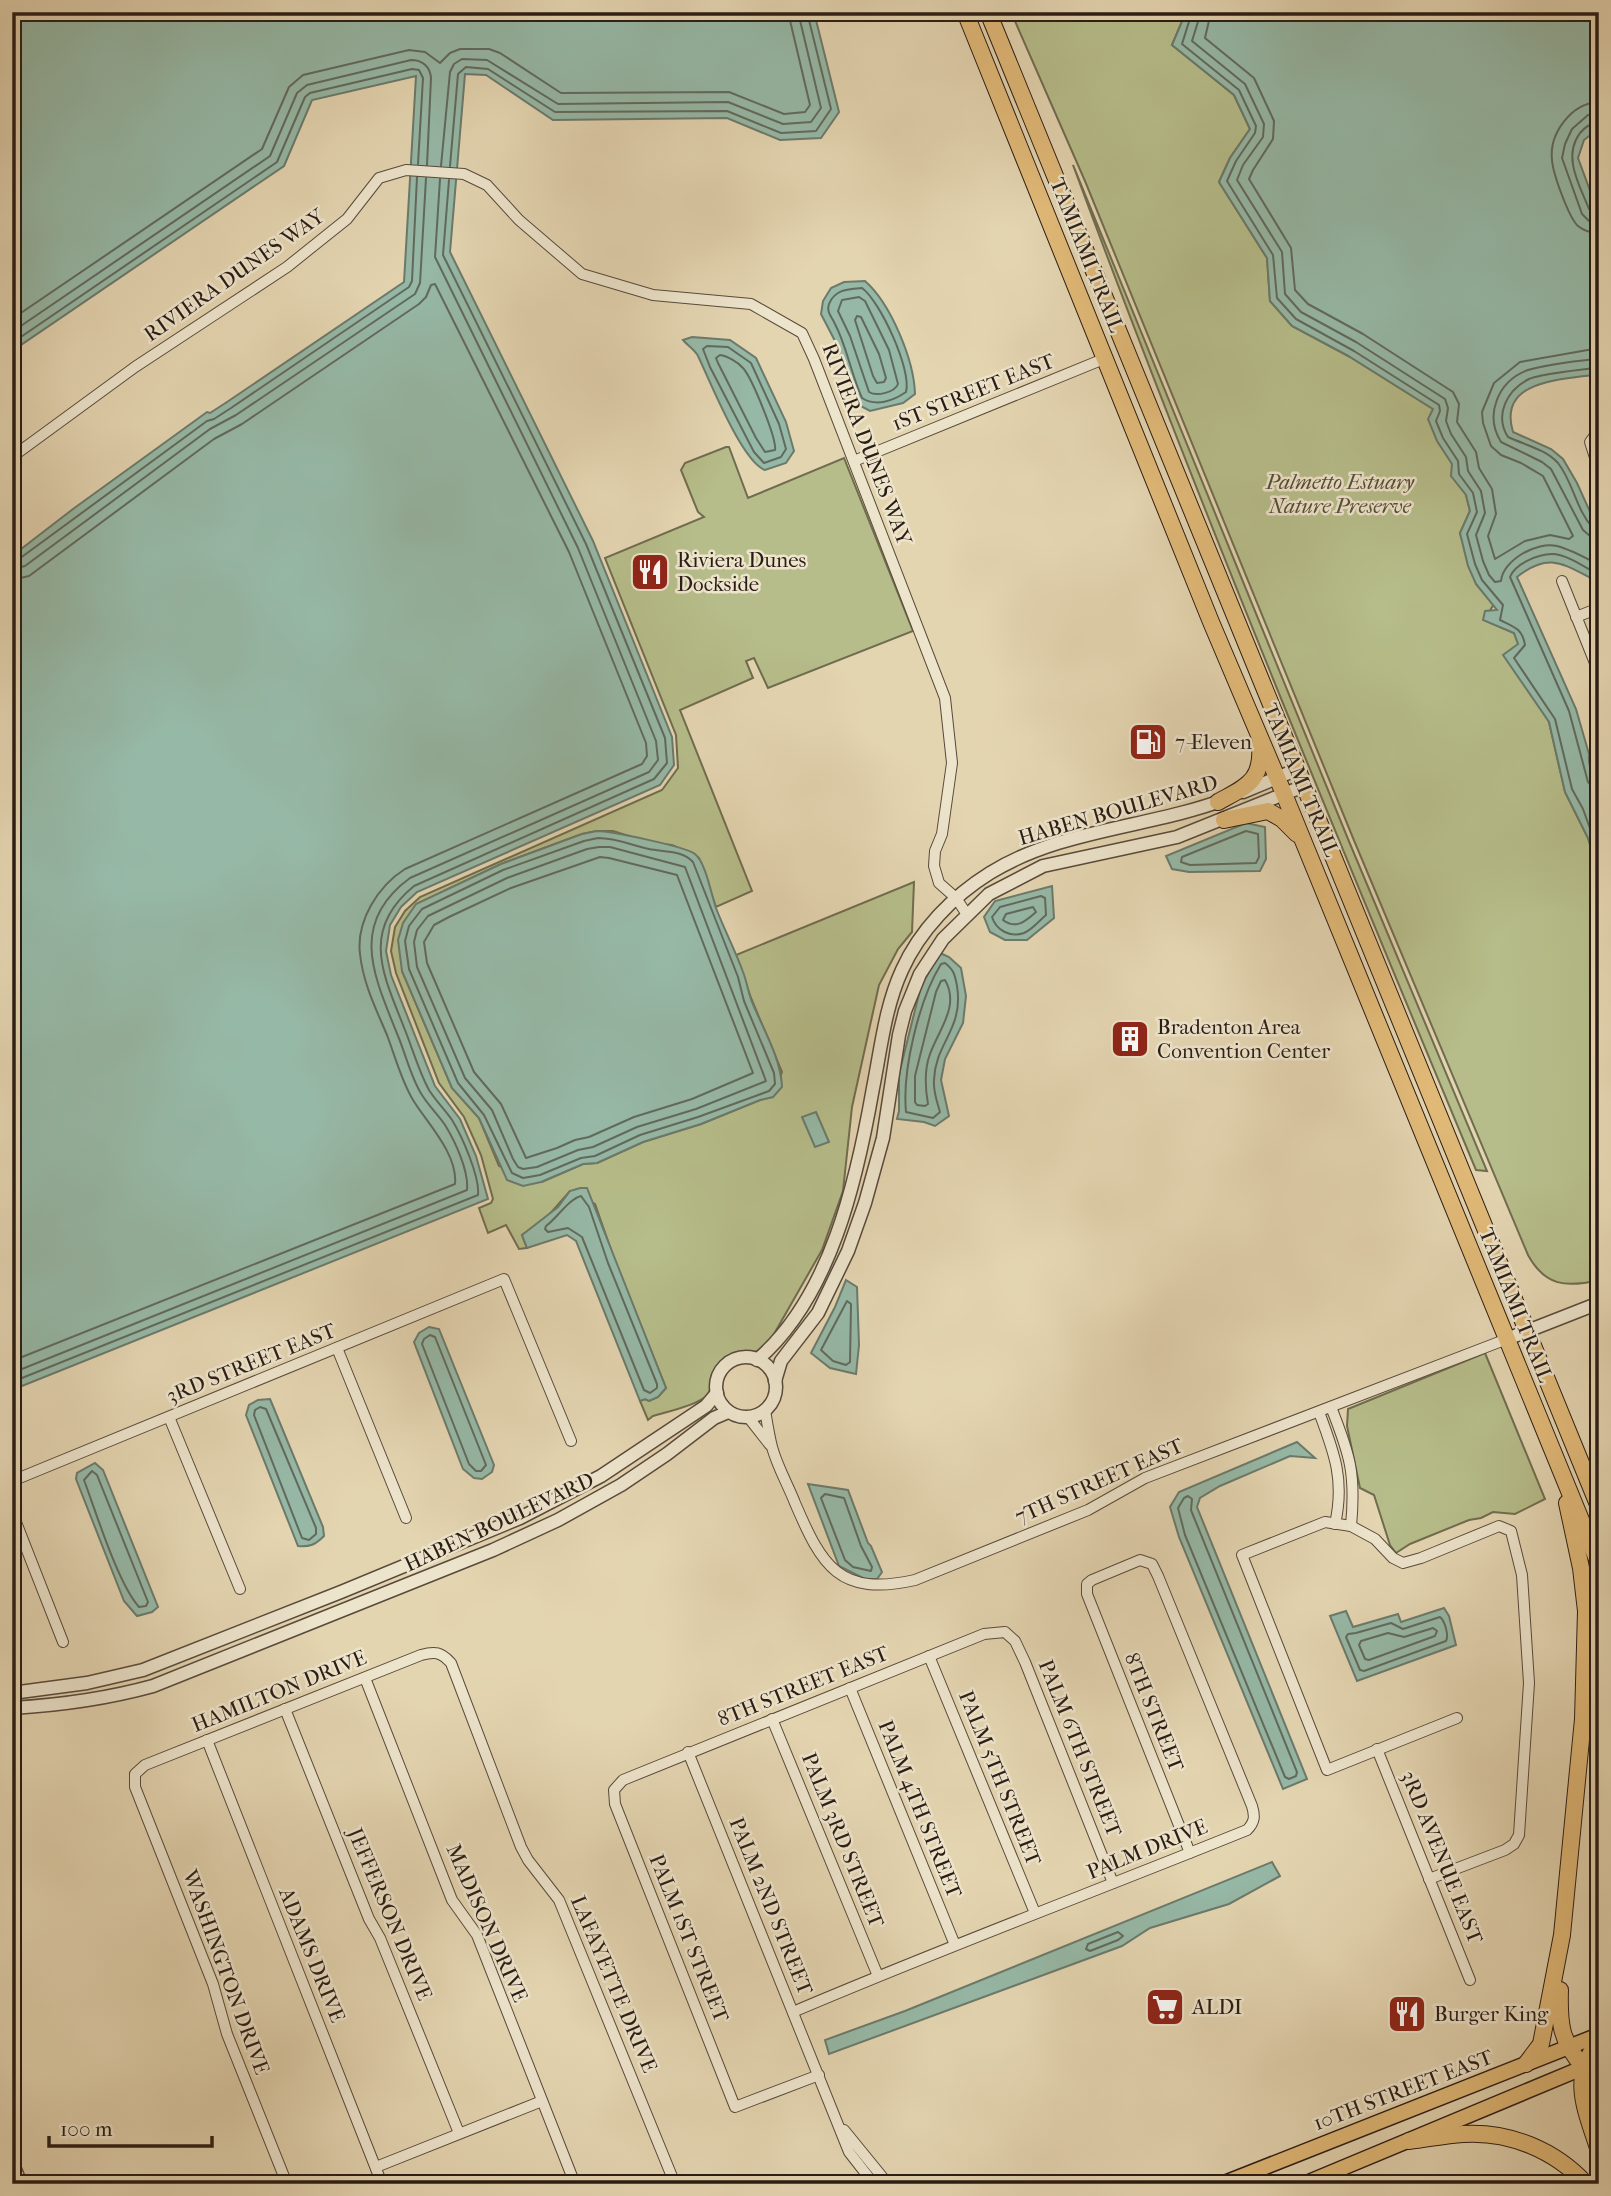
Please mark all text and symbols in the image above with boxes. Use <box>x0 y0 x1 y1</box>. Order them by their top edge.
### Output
street label: TAMIAMI TRAIL <box>1045 174 1129 336</box>
street label: RIVIERA DUNES WAY <box>139 203 329 346</box>
street label: RIVIERA DUNES WAY <box>817 340 917 549</box>
street label: 1ST STREET EAST <box>888 348 1058 436</box>
park label: Palmetto Estuary Nature Preserve <box>1265 470 1416 518</box>
place label: Riviera Dunes Dockside <box>677 548 807 596</box>
restaurant icon: Riviera Dunes Dockside <box>629 551 671 593</box>
street label: TAMIAMI TRAIL <box>1258 700 1344 861</box>
fuel station icon: 7-Eleven <box>1127 721 1169 763</box>
place label: 7-Eleven <box>1175 730 1252 754</box>
street label: HABEN BOULEVARD <box>1016 770 1220 850</box>
place label: Bradenton Area Convention Center <box>1157 1015 1330 1063</box>
building icon: Bradenton Area Convention Center <box>1109 1018 1151 1060</box>
street label: TAMIAMI TRAIL <box>1474 1224 1558 1386</box>
street label: 3RD STREET EAST <box>163 1318 340 1408</box>
street label: 7TH STREET EAST <box>1011 1433 1187 1529</box>
street label: HABEN BOULEVARD <box>400 1468 598 1576</box>
street label: 8TH STREET EAST <box>714 1641 893 1731</box>
street label: HAMILTON DRIVE <box>188 1645 370 1737</box>
street label: 8TH STREET <box>1119 1649 1189 1776</box>
street label: PALM 6TH STREET <box>1034 1656 1127 1841</box>
street label: PALM 5TH STREET <box>954 1687 1046 1870</box>
street label: PALM 4TH STREET <box>873 1717 967 1902</box>
street label: PALM 3RD STREET <box>797 1749 889 1932</box>
street label: 3RD AVENUE EAST <box>1396 1767 1488 1948</box>
street label: PALM 2ND STREET <box>724 1814 818 1999</box>
street label: PALM DRIVE <box>1083 1814 1211 1884</box>
street label: JEFFERSON DRIVE <box>342 1822 437 2004</box>
street label: MADISON DRIVE <box>441 1840 533 2006</box>
street label: PALM 1ST STREET <box>644 1851 734 2026</box>
street label: WASHINGTON DRIVE <box>177 1866 274 2078</box>
street label: ADAMS DRIVE <box>274 1883 350 2026</box>
street label: LAFAYETTE DRIVE <box>566 1892 662 2076</box>
supermarket icon: ALDI <box>1144 1986 1186 2028</box>
restaurant icon: Burger King <box>1386 1993 1428 2035</box>
place label: ALDI <box>1191 1995 1242 2019</box>
place label: Burger King <box>1434 2002 1549 2026</box>
street label: 10TH STREET EAST <box>1310 2044 1497 2135</box>
scale bar <box>49 2105 212 2149</box>
text: 100 m <box>60 2117 113 2141</box>

